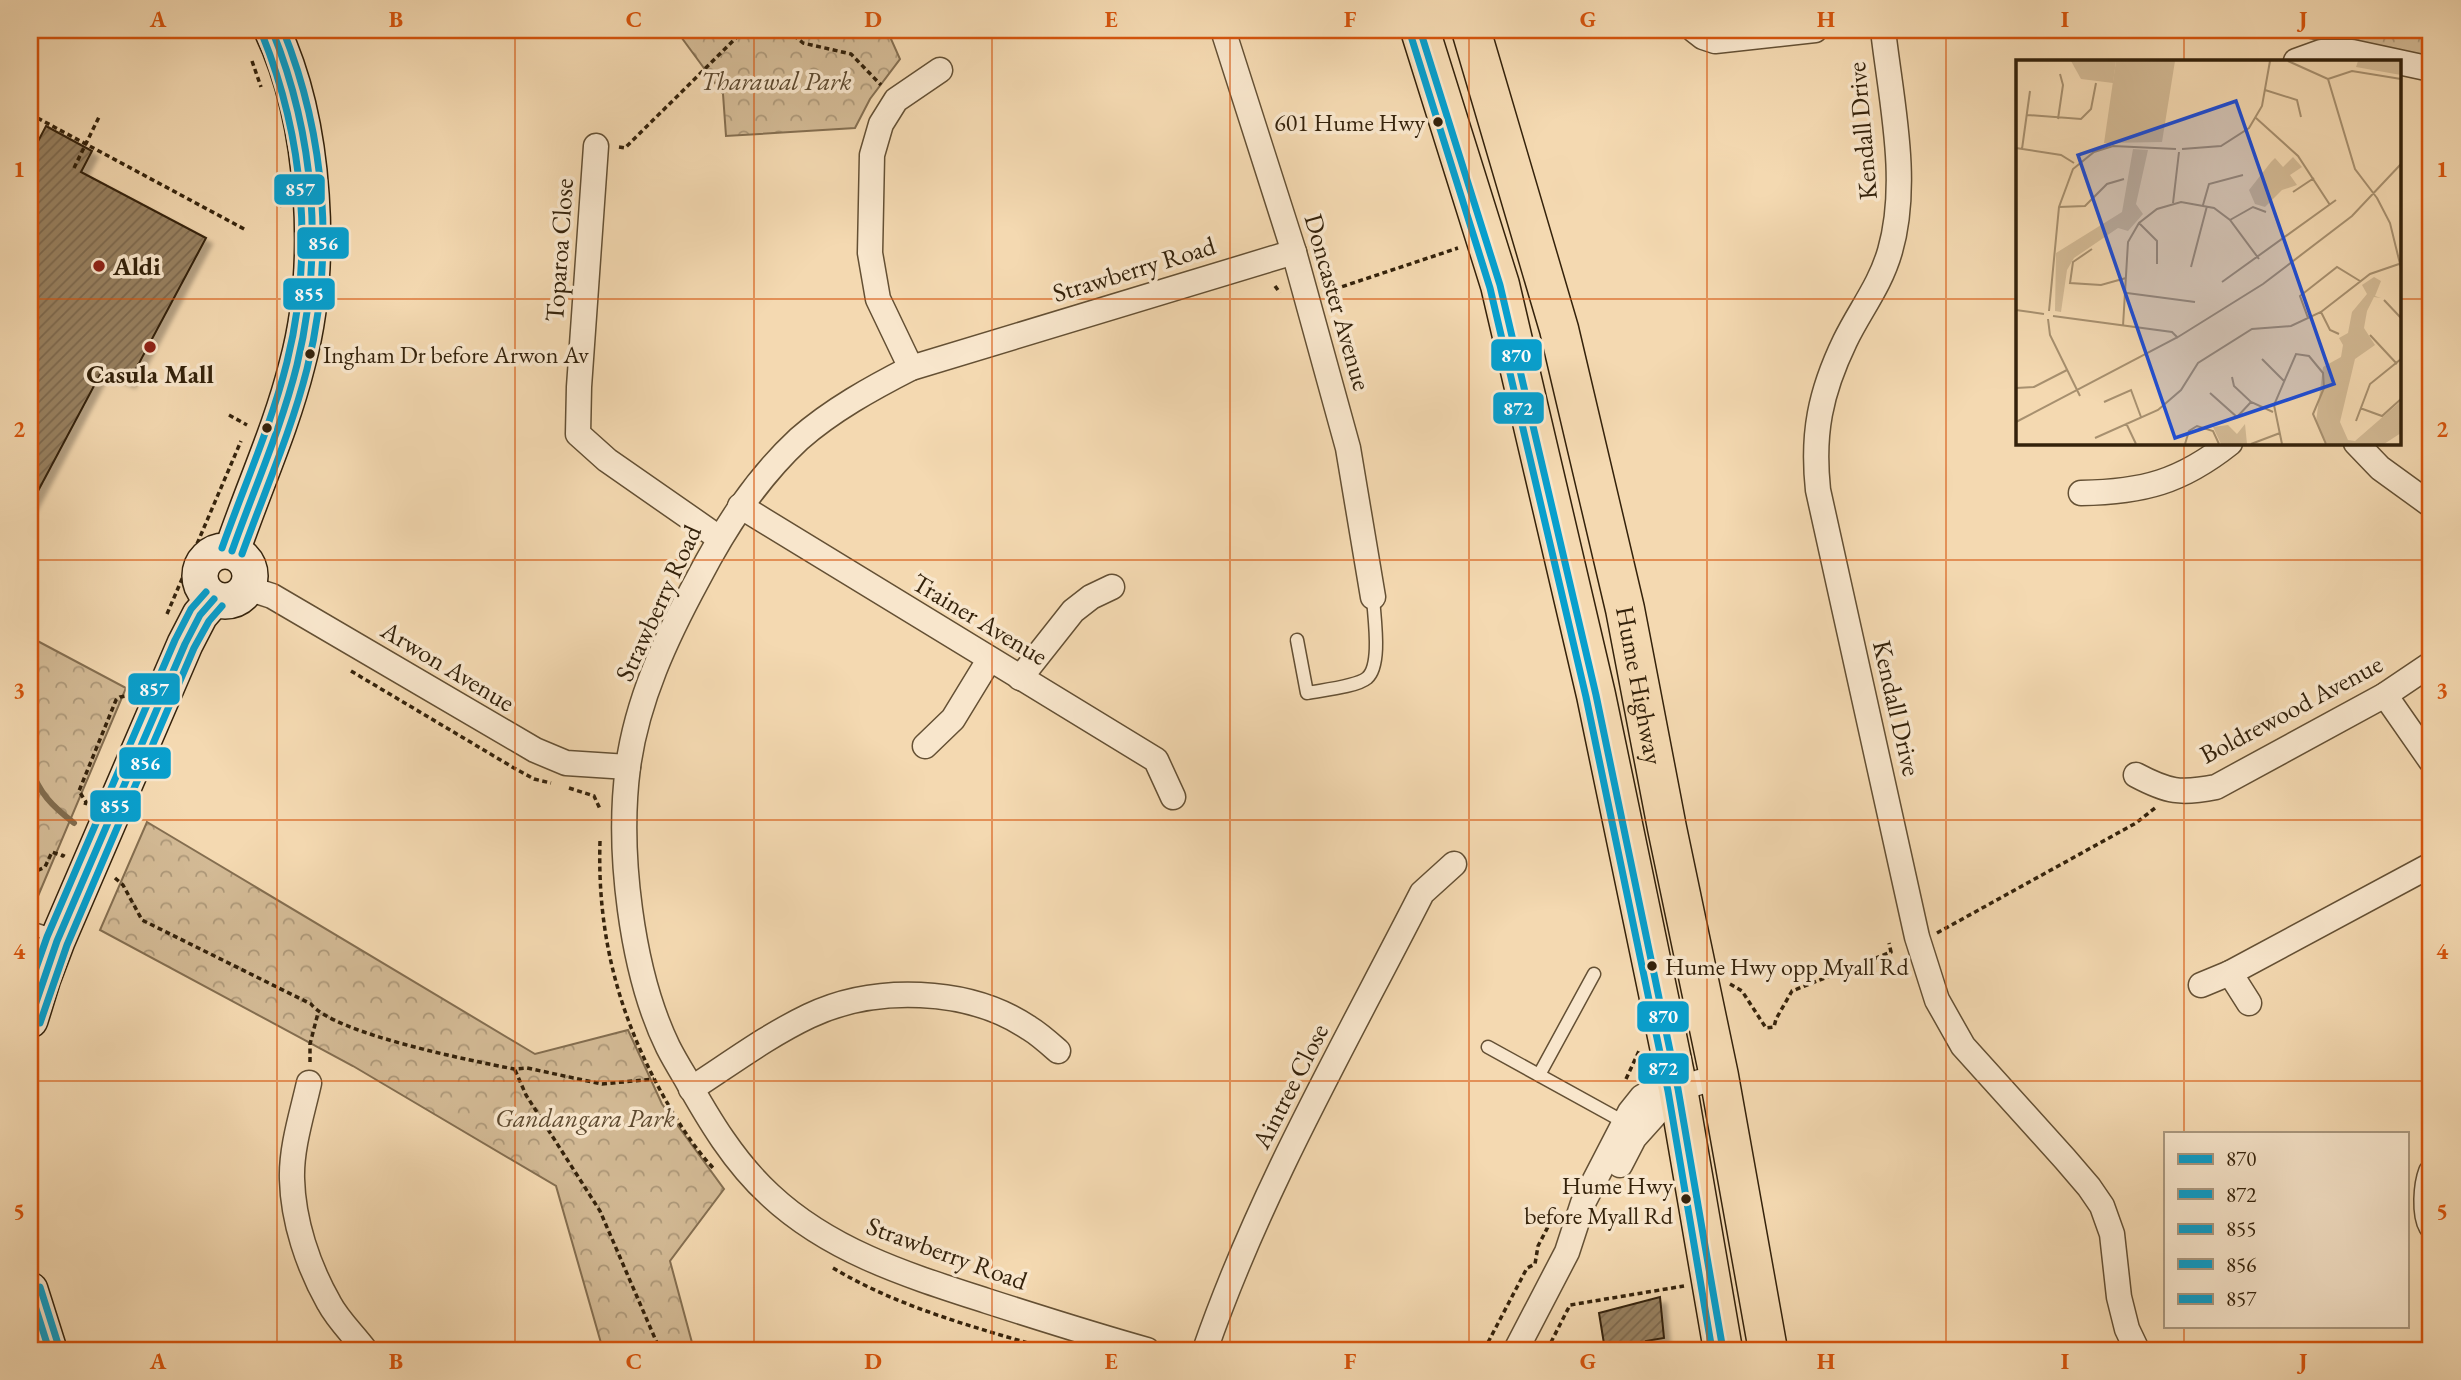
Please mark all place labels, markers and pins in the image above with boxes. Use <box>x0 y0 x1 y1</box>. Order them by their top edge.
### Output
place label: 601 Hume Hwy <box>1274 107 1425 138</box>
marker: 601 Hume Hwy <box>1431 115 1445 129</box>
place label: Aldi <box>112 249 161 283</box>
marker: Aldi <box>91 258 107 274</box>
marker: Casula Mall <box>142 339 158 355</box>
place label: Ingham Dr before Arwon Av <box>323 339 589 370</box>
marker: Ingham Dr before Arwon Av <box>303 347 317 361</box>
place label: Casula Mall <box>86 357 214 391</box>
unlabelled marker <box>260 421 274 435</box>
place label: Hume Hwy opp Myall Rd <box>1665 951 1910 982</box>
marker: Hume Hwy opp Myall Rd <box>1645 959 1659 973</box>
place label: Hume Hwy before Myall Rd <box>1524 1170 1674 1231</box>
marker: Hume Hwy before Myall Rd <box>1679 1192 1693 1206</box>

